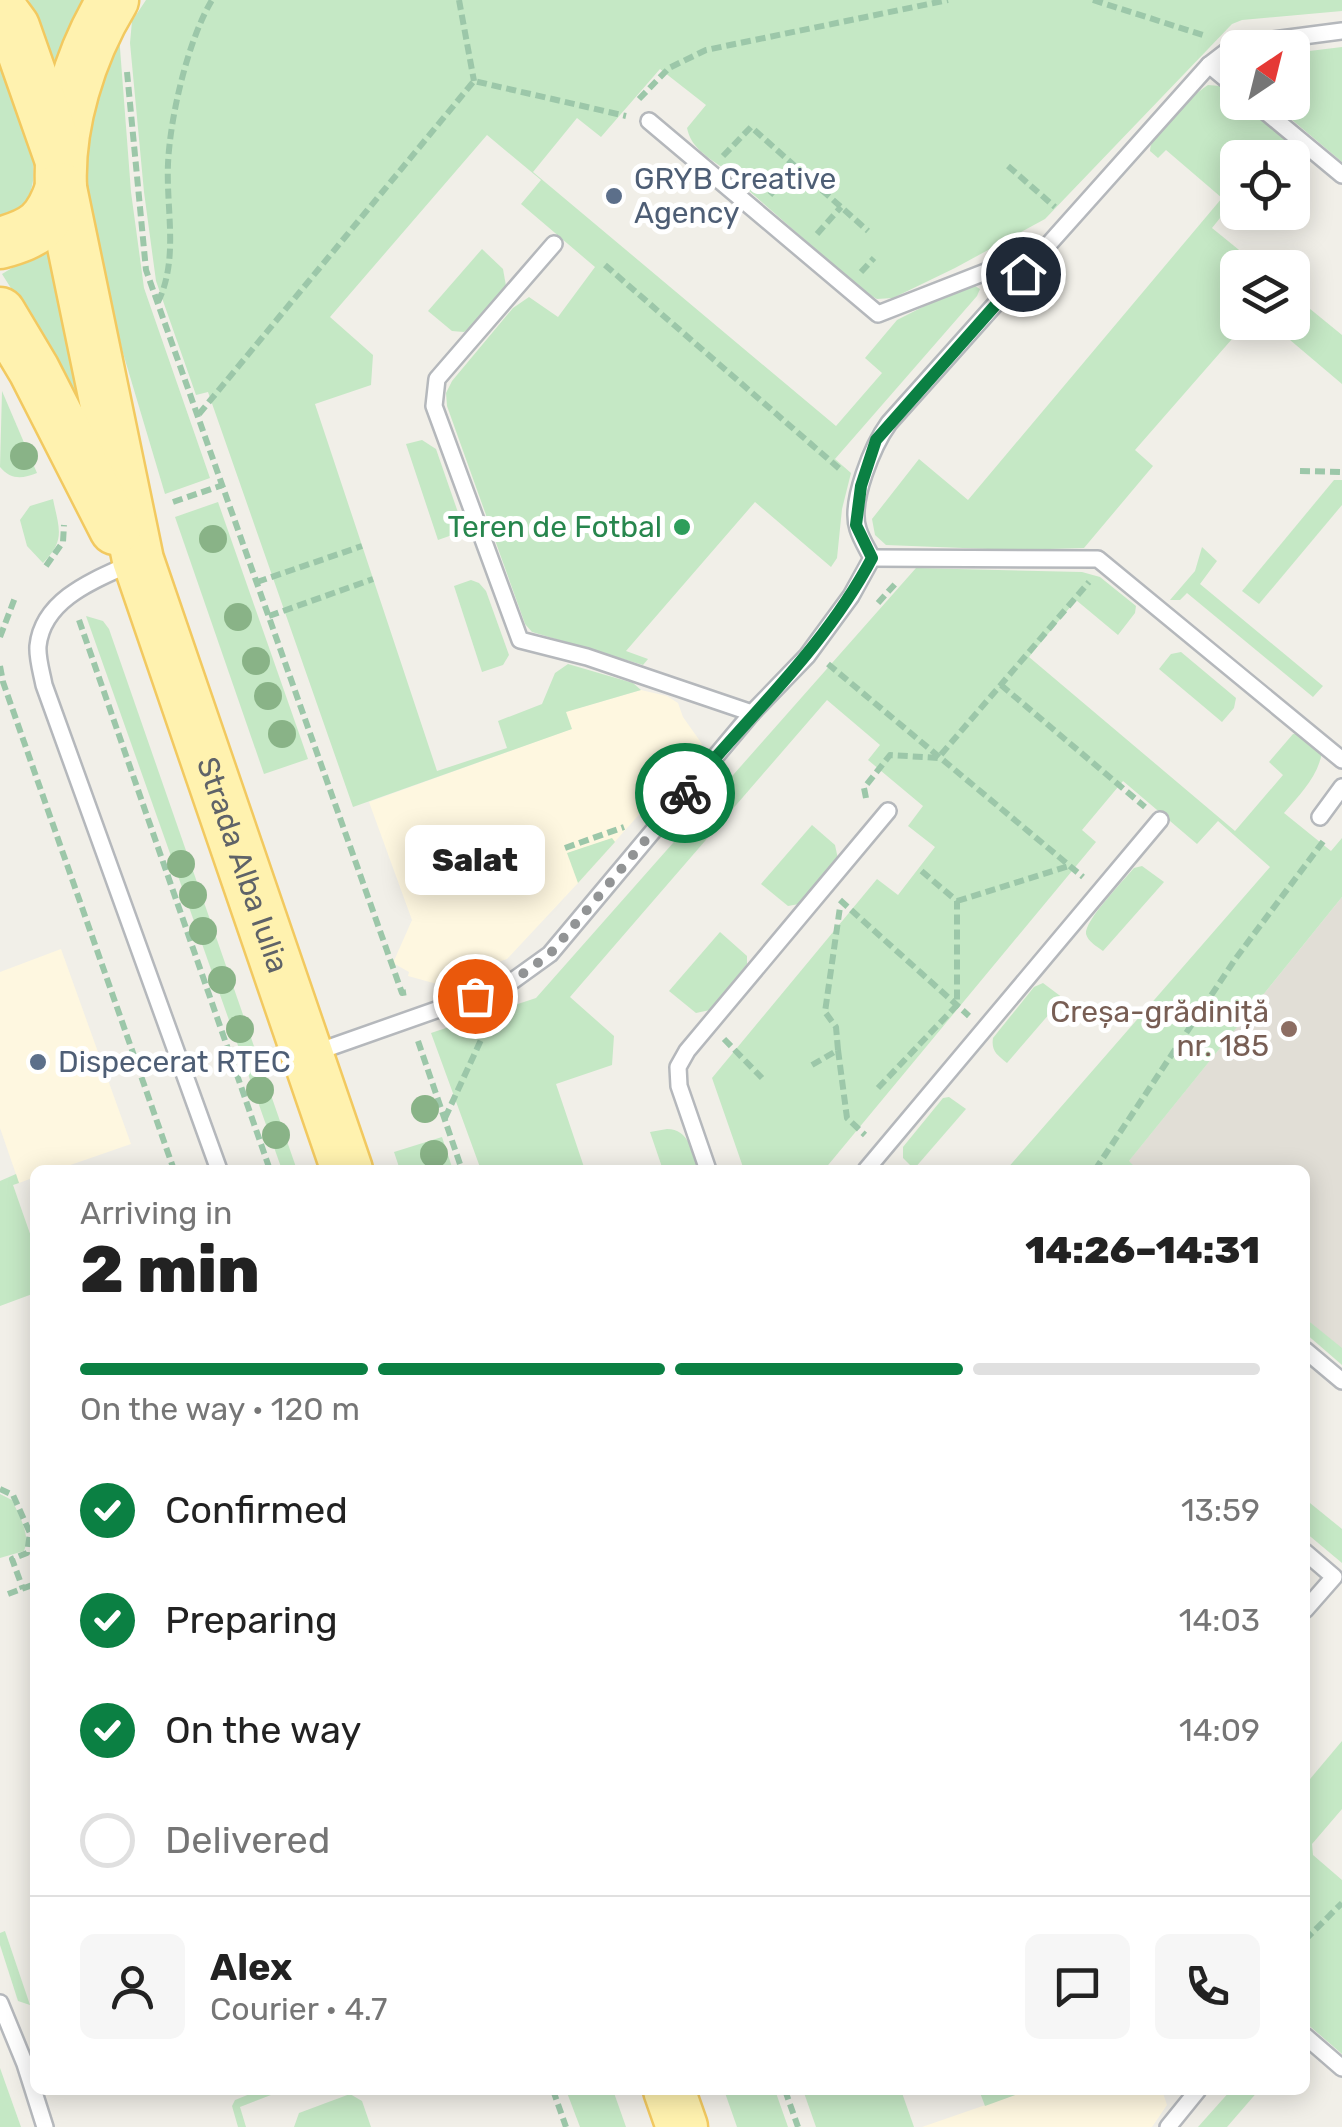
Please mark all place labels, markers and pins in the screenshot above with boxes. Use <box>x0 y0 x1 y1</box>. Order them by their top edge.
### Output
place label: GRYB Creative Agency <box>634 161 836 231</box>
marker: GRYB Creative Agency <box>603 185 625 207</box>
pin <box>981 232 1066 317</box>
place label: Teren de Fotbal <box>448 509 662 545</box>
marker: Teren de Fotbal <box>671 516 693 538</box>
callout: Salat <box>405 826 545 896</box>
pin <box>433 954 518 1039</box>
place label: Creșa-grădiniță nr. 185 <box>1050 994 1269 1064</box>
marker: Creșa-grădiniță nr. 185 <box>1278 1018 1300 1040</box>
place label: Dispecerat RTEC <box>58 1044 291 1080</box>
marker: Dispecerat RTEC <box>27 1051 49 1073</box>

